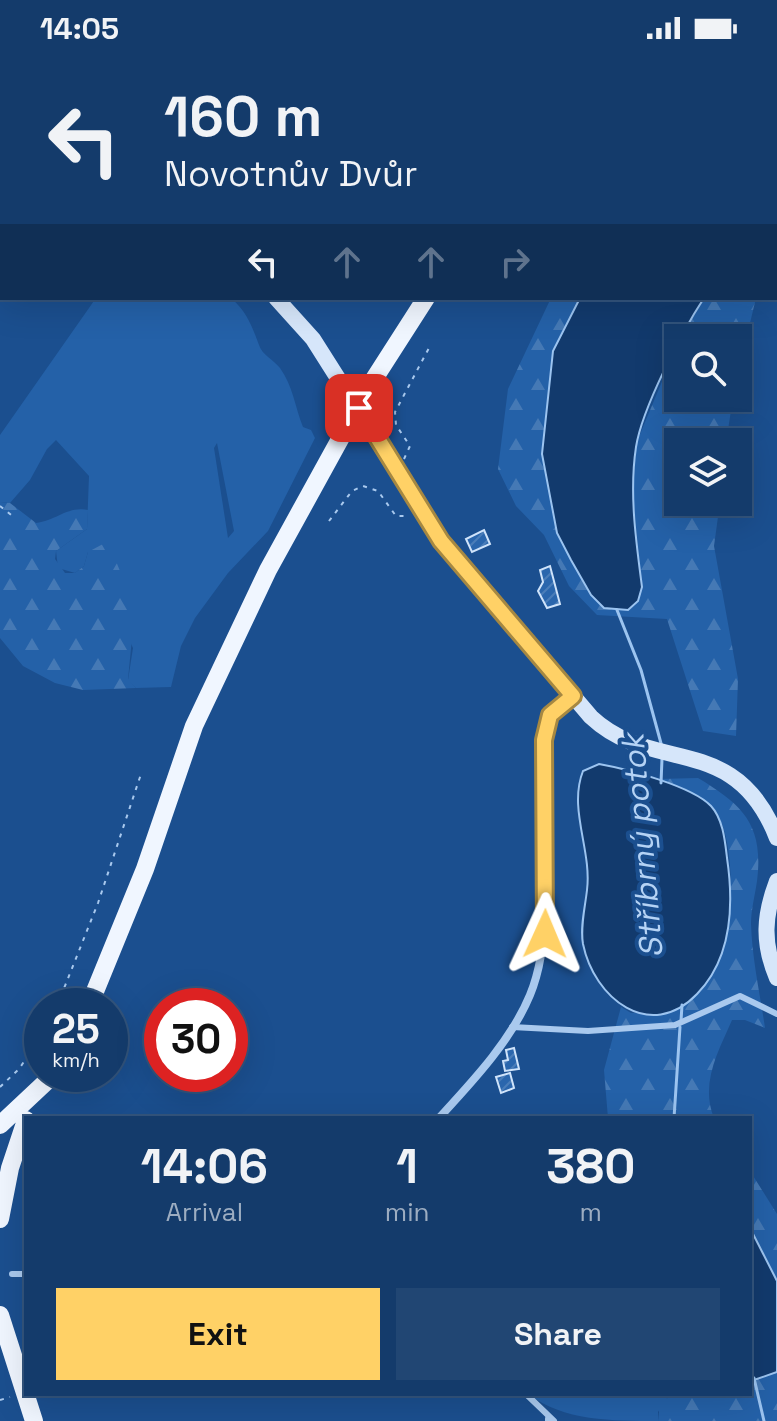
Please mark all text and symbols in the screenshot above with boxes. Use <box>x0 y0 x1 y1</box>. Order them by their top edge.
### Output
text: 14:05 <box>40 9 119 48</box>
text: 160 m <box>164 81 322 152</box>
icon: left <box>32 88 136 192</box>
text: Novotnův Dvůr <box>164 151 418 197</box>
icon: left <box>241 240 285 284</box>
icon: ahead <box>325 240 369 284</box>
icon: ahead <box>409 240 453 284</box>
icon: right <box>493 240 537 284</box>
map controls <box>664 324 752 516</box>
button: search <box>664 324 752 412</box>
pin <box>325 374 393 442</box>
icon: arrive <box>337 386 381 430</box>
button: layers <box>664 428 752 516</box>
water label: Stříbrný potok <box>612 728 672 960</box>
position arrow <box>503 892 587 976</box>
speed limit sign: 30 <box>144 988 248 1092</box>
text: 25 <box>52 1004 100 1055</box>
text: km/h <box>52 1047 100 1073</box>
text: 14:06 <box>141 1136 268 1197</box>
text: 1 <box>396 1136 418 1197</box>
text: 380 <box>546 1136 635 1197</box>
text: Arrival <box>166 1195 243 1229</box>
text: min <box>385 1195 429 1229</box>
text: m <box>580 1195 602 1229</box>
button: Exit <box>56 1288 380 1380</box>
button: Share <box>396 1288 720 1380</box>

